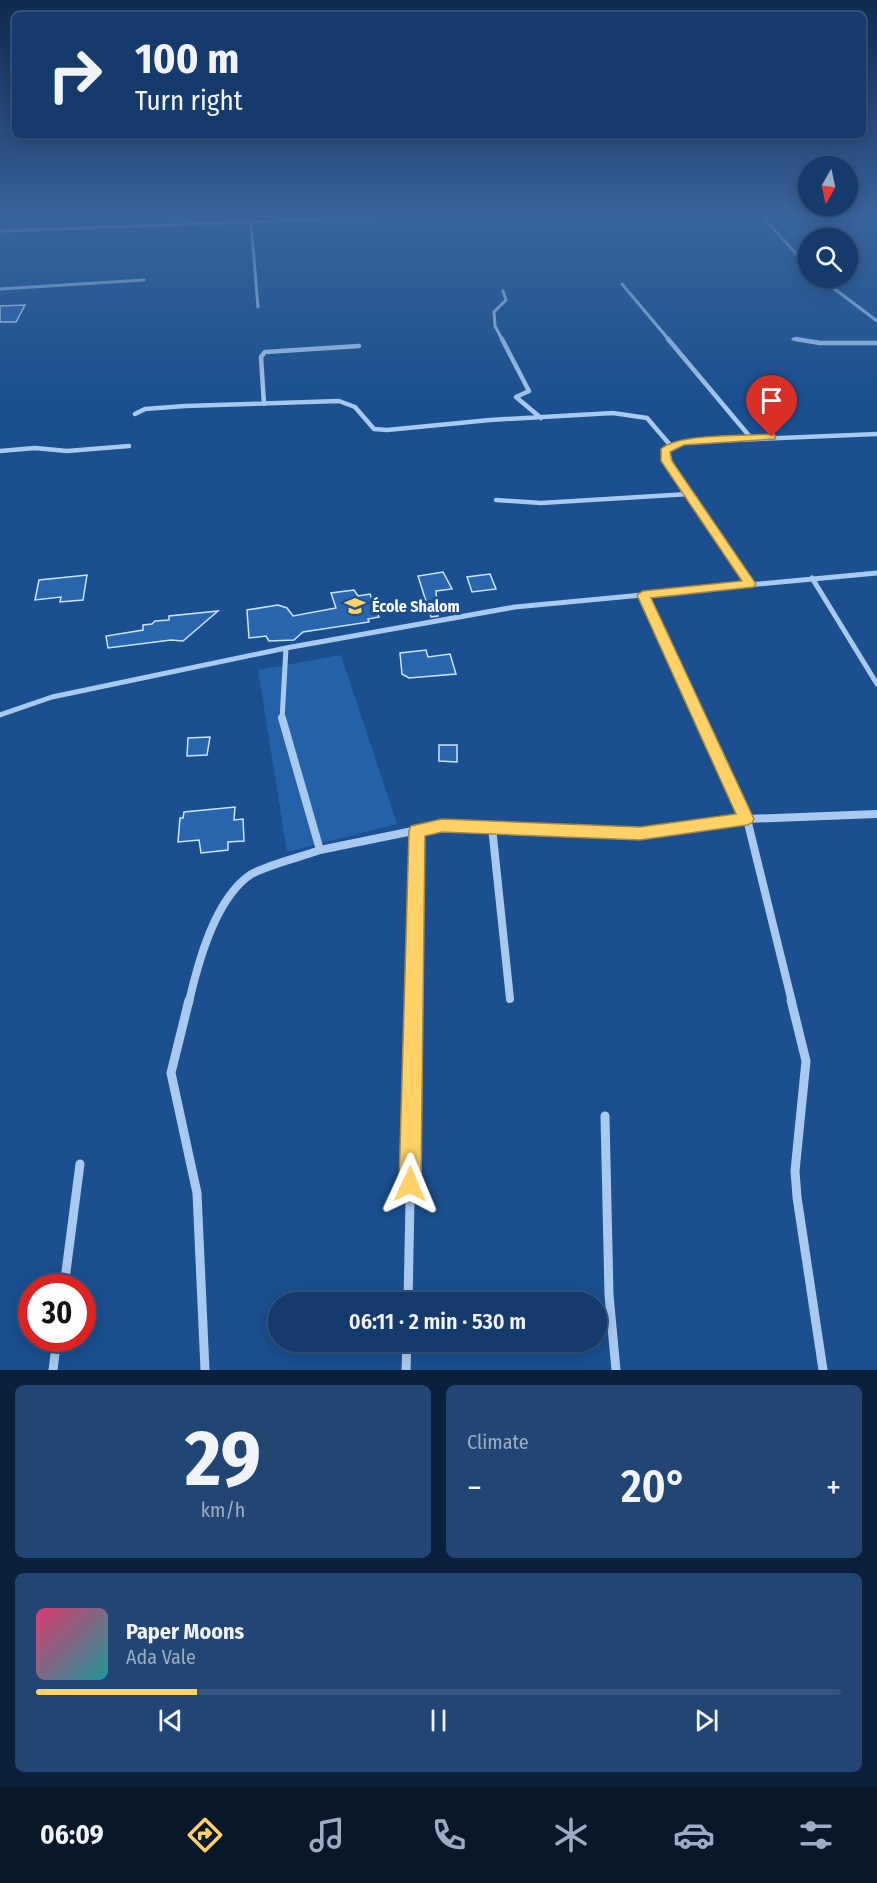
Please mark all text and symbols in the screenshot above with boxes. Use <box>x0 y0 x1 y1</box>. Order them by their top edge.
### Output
text: 100 m <box>135 34 239 84</box>
icon: right <box>36 36 114 114</box>
text: Turn right <box>135 85 243 117</box>
north arrow <box>798 156 858 216</box>
map controls <box>798 156 858 288</box>
button: search <box>798 228 858 288</box>
pin <box>746 375 797 437</box>
icon: arrive <box>755 384 788 417</box>
school or university icon: École Shalom <box>343 594 367 618</box>
place label: École Shalom <box>372 596 460 616</box>
position arrow <box>378 1152 442 1216</box>
speed limit sign: 30 <box>18 1274 96 1352</box>
text: 06:11 · 2 min · 530 m <box>349 1308 526 1335</box>
text: 29 <box>185 1412 261 1506</box>
text: Climate <box>467 1430 529 1454</box>
text: 20° <box>621 1460 687 1514</box>
text: − <box>467 1468 482 1508</box>
text: + <box>826 1468 841 1508</box>
text: km/h <box>201 1498 245 1522</box>
text: Paper Moons <box>126 1618 244 1645</box>
text: Ada Vale <box>126 1645 196 1669</box>
icon: previous <box>154 1704 187 1737</box>
icon: pause <box>422 1704 455 1737</box>
icon: next <box>690 1704 723 1737</box>
icon: directions <box>184 1814 226 1856</box>
icon: music <box>306 1814 348 1856</box>
icon: phone <box>428 1814 470 1856</box>
icon: climate <box>550 1814 592 1856</box>
icon: car <box>673 1814 715 1856</box>
icon: filters <box>795 1814 837 1856</box>
text: 06:09 <box>40 1819 104 1851</box>

